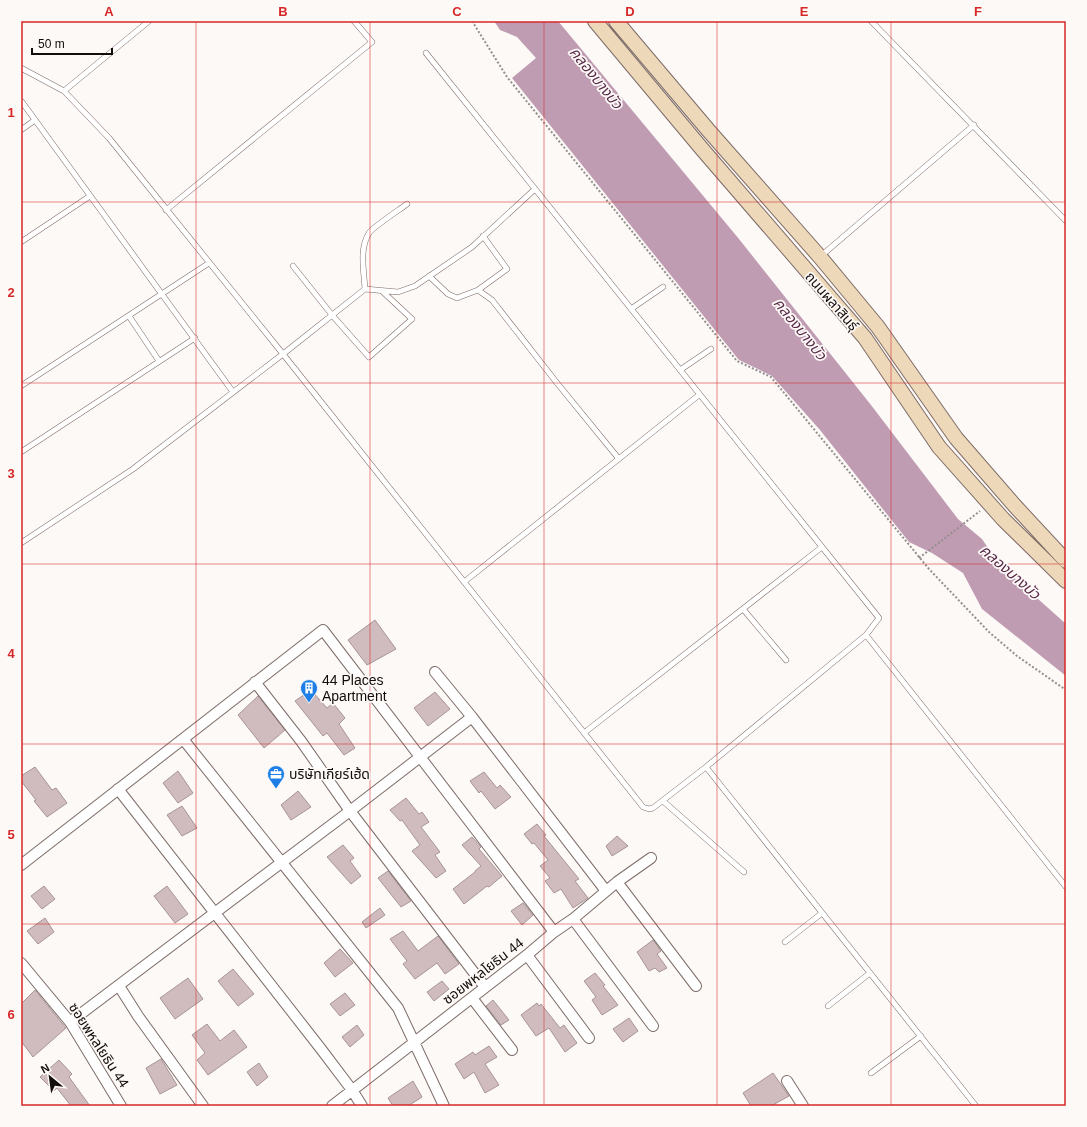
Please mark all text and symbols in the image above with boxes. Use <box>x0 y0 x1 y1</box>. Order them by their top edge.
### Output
text: A <box>104 4 114 19</box>
text: B <box>278 4 288 19</box>
text: C <box>452 4 462 19</box>
text: D <box>625 4 635 19</box>
text: E <box>800 4 809 19</box>
text: F <box>974 4 982 19</box>
scale bar <box>32 30 112 56</box>
text: 50 m <box>38 37 65 51</box>
water label: คลองบางบัว <box>566 44 627 112</box>
text: 1 <box>7 105 15 120</box>
street label: ถนนผลาสินธุ์ <box>801 268 862 334</box>
text: 2 <box>7 285 15 300</box>
water label: คลองบางบัว <box>770 295 831 363</box>
text: 3 <box>7 466 15 481</box>
water label: คลองบางบัว <box>977 541 1044 603</box>
text: 4 <box>7 646 15 661</box>
place label: 44 Places Apartment <box>322 672 387 704</box>
building icon: 44 Places Apartment <box>299 678 319 703</box>
office icon: บริษัทเกียร์เฮ้ด <box>266 764 286 789</box>
place label: บริษัทเกียร์เฮ้ด <box>289 766 370 782</box>
text: 5 <box>7 827 15 842</box>
street label: ซอยพหลโยธิน 44 <box>439 934 527 1007</box>
street label: ซอยพหลโยธิน 44 <box>66 1000 132 1091</box>
text: 6 <box>7 1007 15 1022</box>
north arrow <box>30 1057 70 1097</box>
text: N <box>39 1061 52 1075</box>

